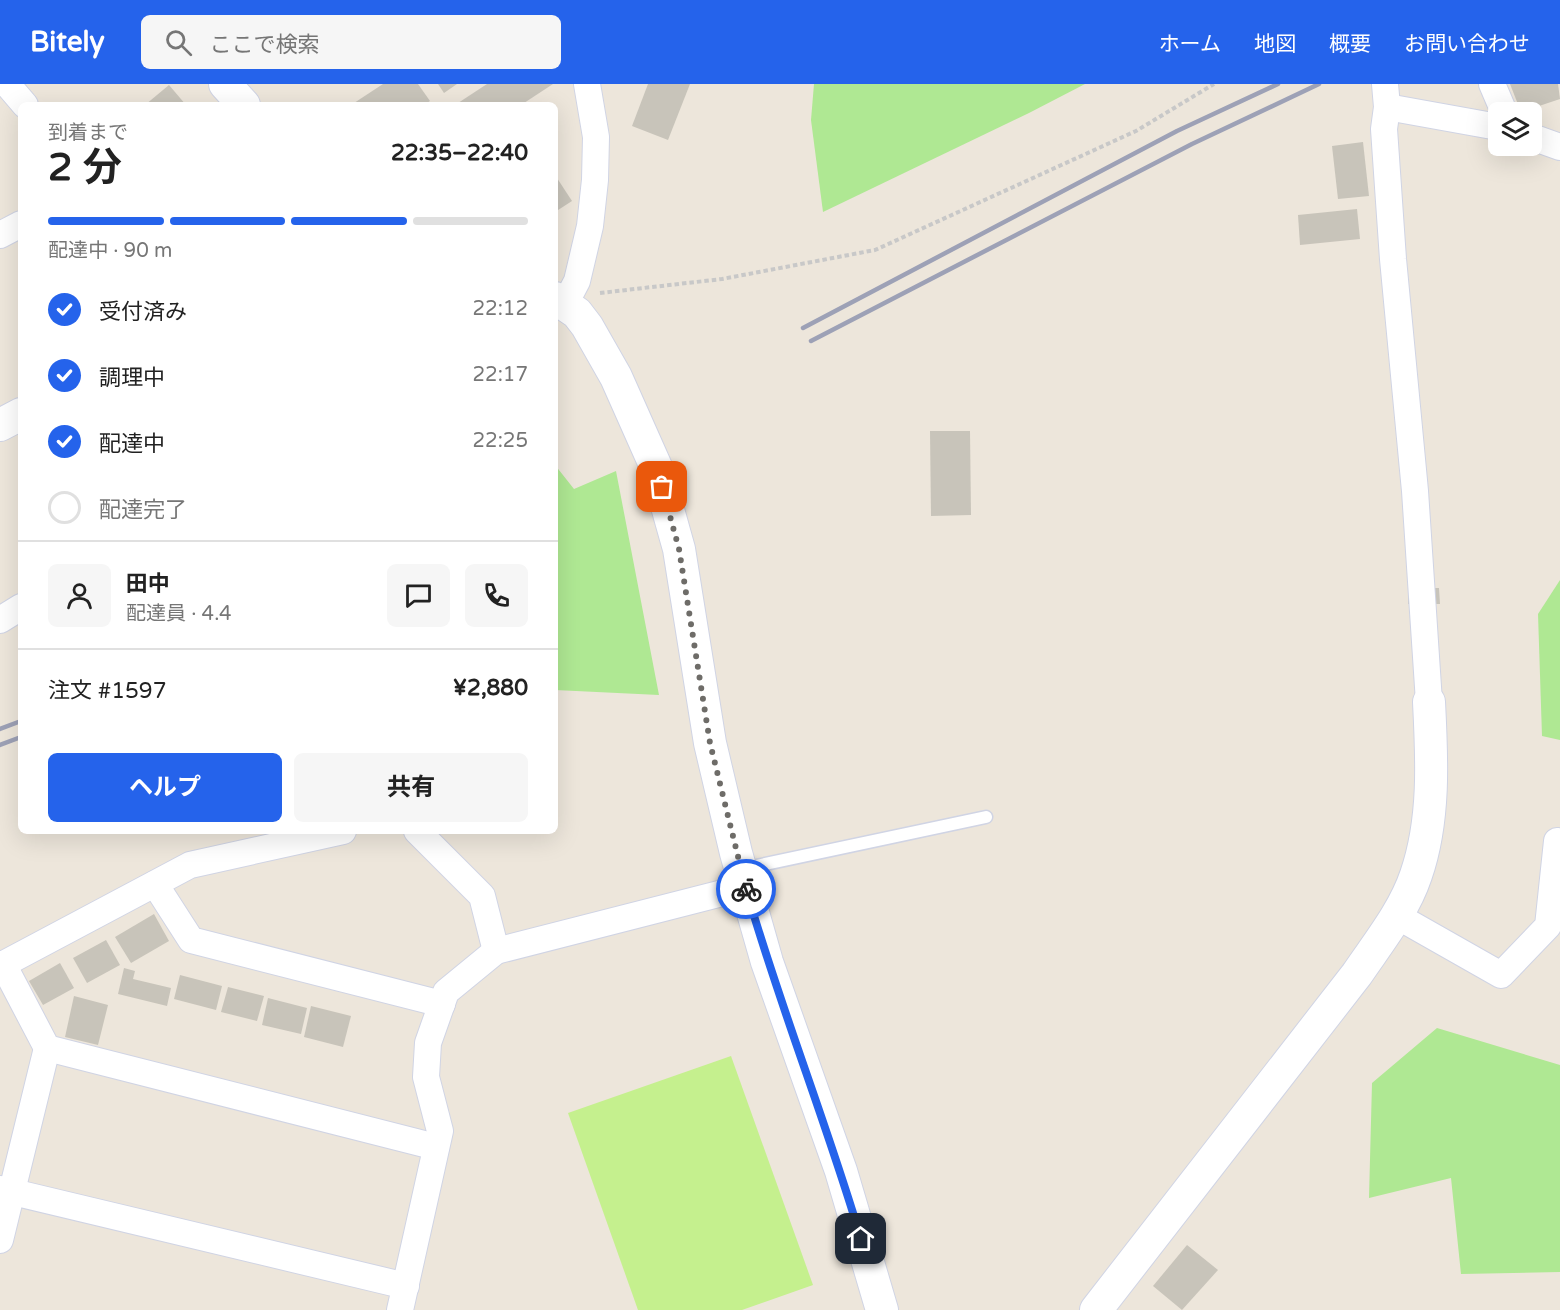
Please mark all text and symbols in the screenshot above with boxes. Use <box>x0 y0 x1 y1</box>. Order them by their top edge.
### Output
search box <box>141 15 561 69</box>
text: Bitely <box>30 25 105 59</box>
icon: search <box>162 26 195 59</box>
text: ここで検索 <box>210 32 320 58</box>
text: ホーム <box>1159 32 1221 57</box>
text: 地図 <box>1254 32 1296 57</box>
text: 概要 <box>1329 32 1371 57</box>
text: お問い合わせ <box>1404 32 1530 57</box>
map controls <box>1488 102 1542 156</box>
button: layers <box>1488 102 1542 156</box>
text: 到着まで <box>48 121 128 145</box>
text: 22:35–22:40 <box>391 140 528 166</box>
text: 2 分 <box>48 144 122 191</box>
text: 配達中 · 90 m <box>48 239 172 263</box>
icon: check <box>48 293 81 326</box>
text: 22:12 <box>473 297 528 321</box>
text: 受付済み <box>99 299 187 325</box>
icon: check <box>48 359 81 392</box>
text: 22:17 <box>473 363 528 387</box>
text: 調理中 <box>99 365 165 391</box>
icon: check <box>48 425 81 458</box>
text: 22:25 <box>473 429 528 453</box>
text: 配達中 <box>99 431 165 457</box>
pin <box>636 461 687 512</box>
icon: bag <box>645 470 678 503</box>
text: 配達完了 <box>99 497 187 523</box>
button: person <box>48 564 111 627</box>
button: chat <box>387 564 450 627</box>
button: phone <box>465 564 528 627</box>
text: 田中 <box>126 571 170 597</box>
text: 配達員 · 4.4 <box>126 602 232 626</box>
text: ¥2,880 <box>453 675 528 701</box>
text: 注文 #1597 <box>48 678 166 704</box>
button: ヘルプ <box>48 753 282 822</box>
button: 共有 <box>294 753 528 822</box>
courier <box>716 859 776 919</box>
icon: bike <box>730 873 763 906</box>
pin <box>835 1213 886 1264</box>
icon: home <box>844 1222 877 1255</box>

